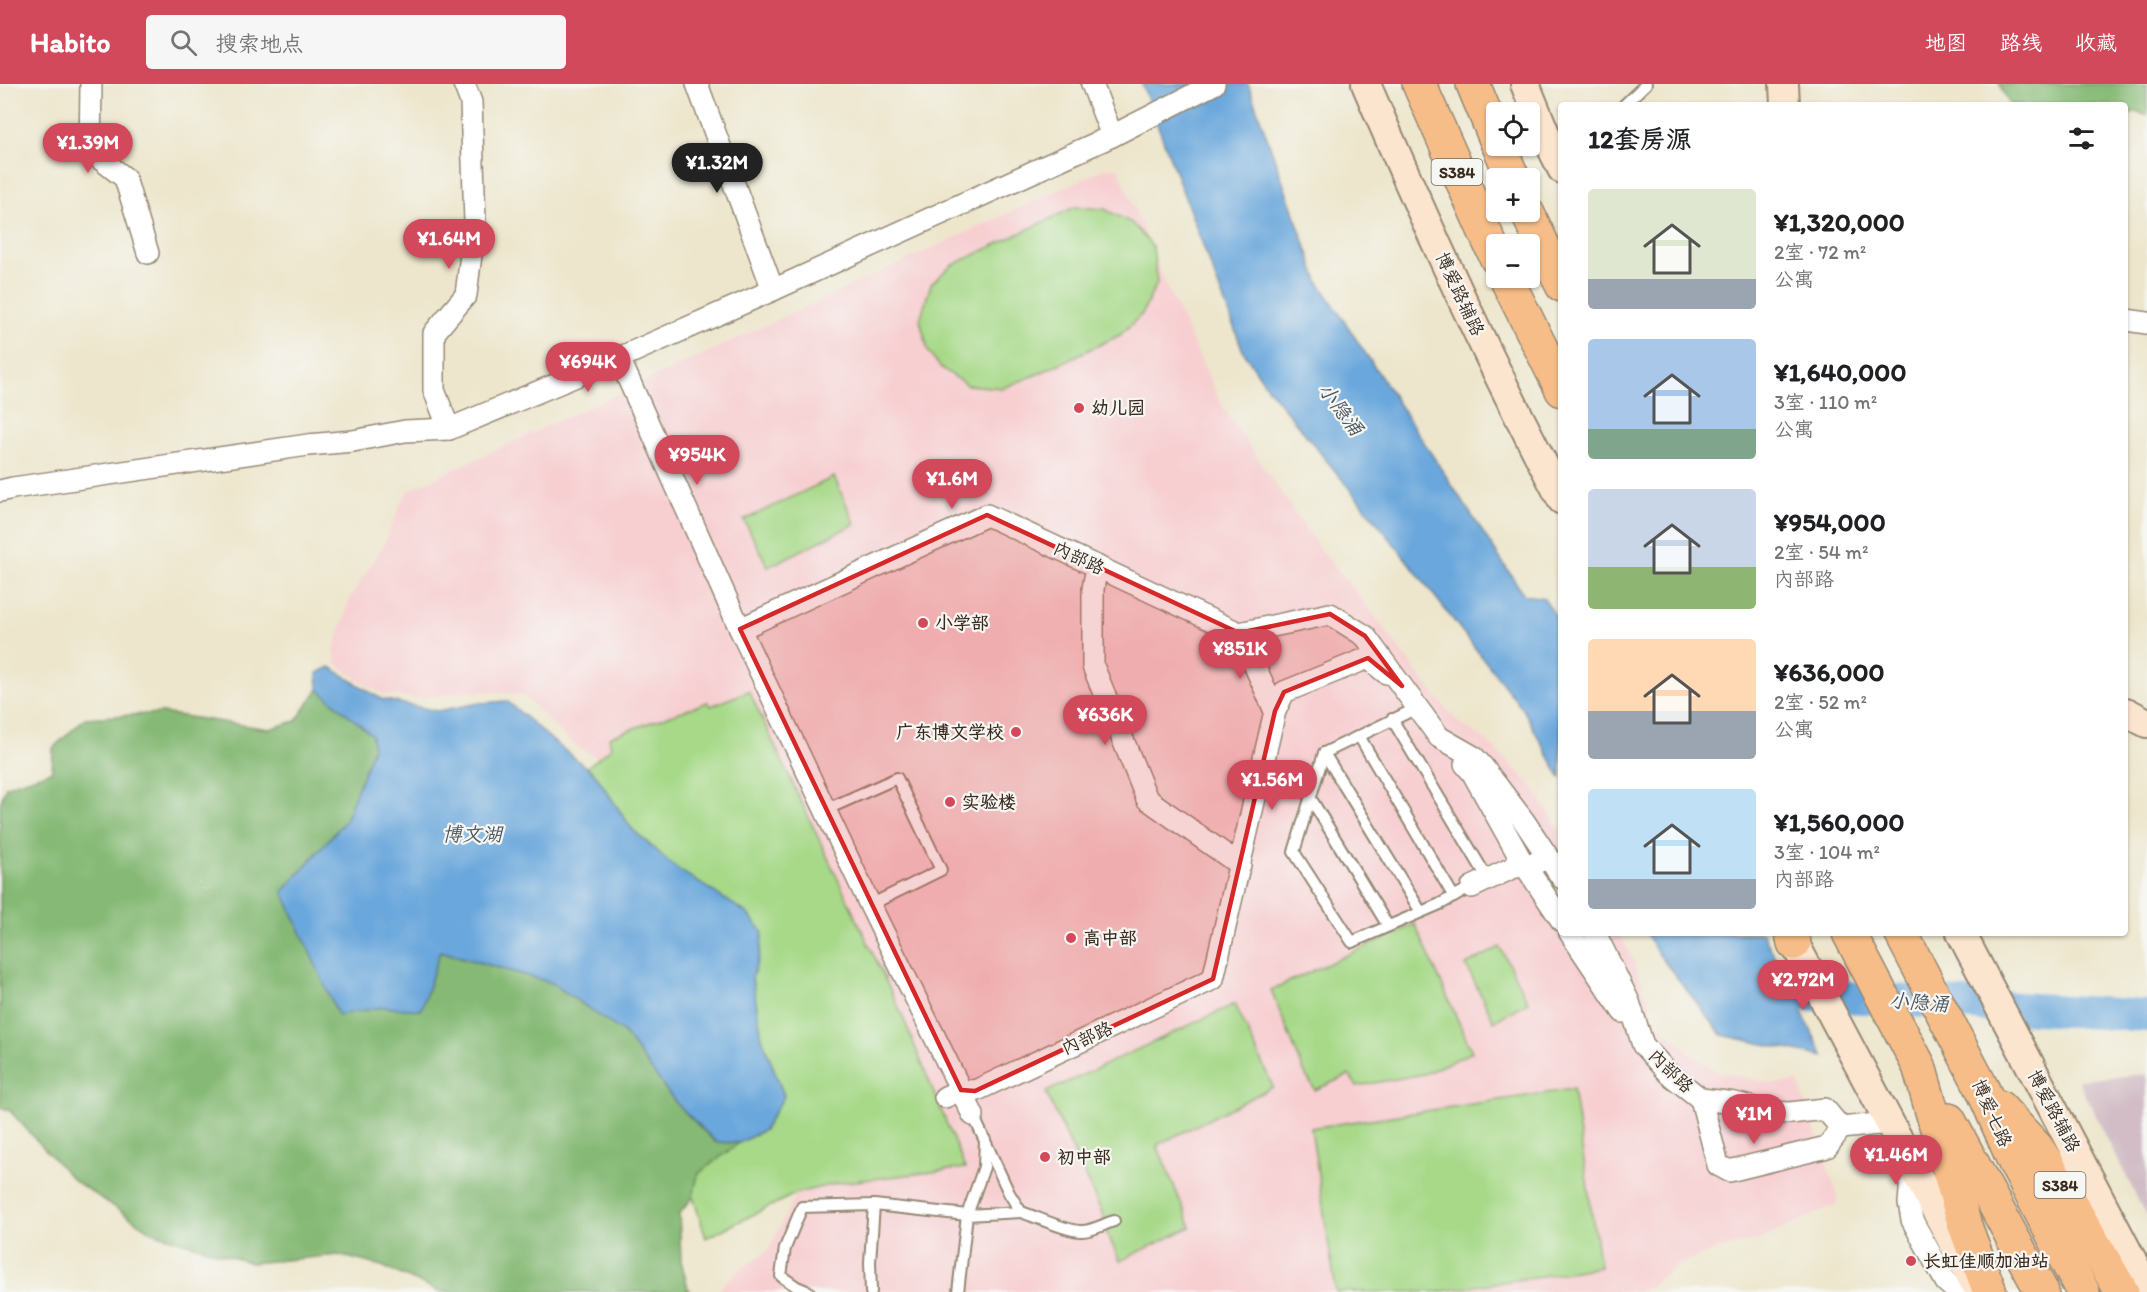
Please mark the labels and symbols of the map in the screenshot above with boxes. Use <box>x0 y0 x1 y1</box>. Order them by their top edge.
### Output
pin: ¥1.39M <box>39 123 137 174</box>
pin: ¥1.32M <box>668 143 766 194</box>
road number: S384 <box>1432 159 1482 185</box>
pin: ¥1.64M <box>400 219 498 270</box>
street label: 博爱路辅路 <box>1431 249 1489 339</box>
pin: ¥694K <box>546 342 630 393</box>
water label: 小隐涌 <box>1313 378 1369 441</box>
place label: 幼儿园 <box>1091 397 1145 419</box>
marker: 幼儿园 <box>1072 401 1086 415</box>
pin: ¥954K <box>655 435 739 486</box>
pin: ¥1.6M <box>910 459 994 510</box>
street label: 内部路 <box>1050 537 1108 579</box>
place label: 小学部 <box>935 612 989 634</box>
marker: 小学部 <box>916 616 930 630</box>
pin: ¥851K <box>1198 629 1282 680</box>
pin: ¥636K <box>1063 695 1147 746</box>
place label: 广东博文学校 <box>896 721 1004 743</box>
marker: 广东博文学校 <box>1009 725 1023 739</box>
pin: ¥1.56M <box>1223 760 1321 811</box>
place label: 实验楼 <box>962 791 1016 813</box>
marker: 实验楼 <box>943 795 957 809</box>
water label: 博文湖 <box>442 822 504 846</box>
place label: 高中部 <box>1083 927 1137 949</box>
marker: 高中部 <box>1064 931 1078 945</box>
pin: ¥2.72M <box>1754 960 1852 1011</box>
water label: 小隐涌 <box>1888 988 1951 1016</box>
street label: 内部路 <box>1058 1017 1116 1059</box>
street label: 内部路 <box>1644 1044 1698 1098</box>
street label: 博爱路辅路 <box>2023 1066 2085 1156</box>
street label: 博爱七路 <box>1967 1076 2017 1150</box>
pin: ¥1M <box>1725 1094 1783 1145</box>
pin: ¥1.46M <box>1847 1135 1945 1186</box>
place label: 初中部 <box>1057 1146 1111 1168</box>
marker: 初中部 <box>1038 1150 1052 1164</box>
road number: S384 <box>2034 1172 2086 1198</box>
place label: 长虹佳顺加油站 <box>1923 1250 2049 1272</box>
marker: 长虹佳顺加油站 <box>1904 1254 1918 1268</box>

